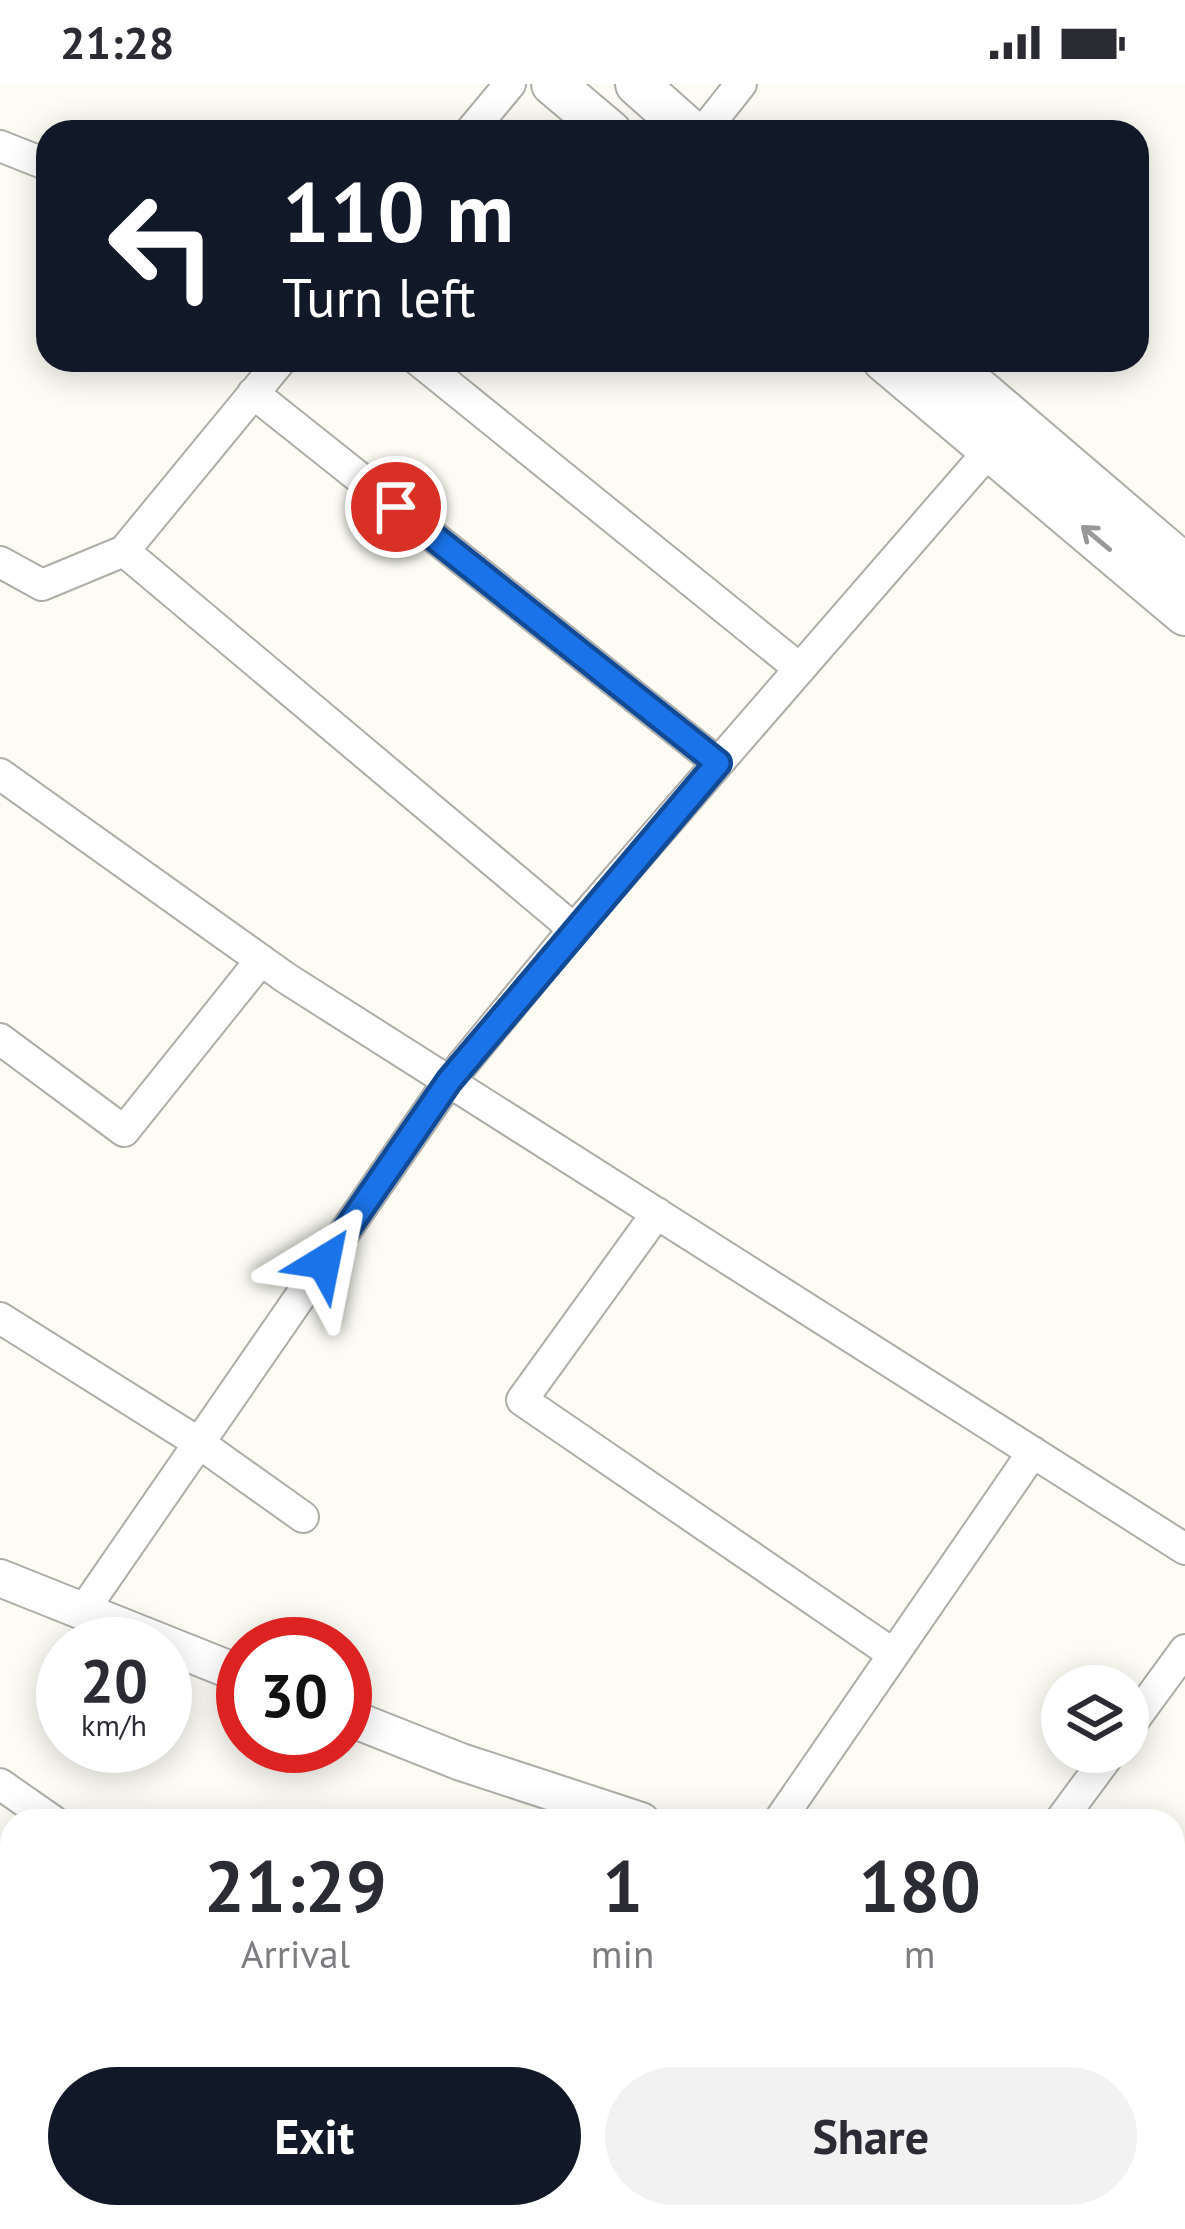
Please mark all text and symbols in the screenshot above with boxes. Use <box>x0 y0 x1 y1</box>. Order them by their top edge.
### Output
text: 21:28 <box>60 13 174 71</box>
text: 110 m <box>282 156 514 265</box>
icon: left <box>84 168 240 324</box>
text: Turn left <box>282 262 476 332</box>
pin <box>345 456 447 558</box>
icon: arrive <box>363 474 429 540</box>
one-way arrow <box>1081 525 1112 553</box>
position arrow <box>261 1199 387 1325</box>
speed limit sign: 30 <box>216 1617 372 1773</box>
text: 20 <box>80 1641 148 1719</box>
map controls <box>1041 1665 1149 1773</box>
button: layers <box>1041 1665 1149 1773</box>
text: km/h <box>81 1705 147 1744</box>
text: 21:29 <box>204 1839 387 1932</box>
text: 1 <box>602 1839 643 1932</box>
text: 180 <box>858 1839 981 1932</box>
text: Arrival <box>241 1928 350 1979</box>
text: min <box>591 1928 654 1979</box>
text: m <box>904 1928 935 1979</box>
button: Exit <box>48 2067 581 2205</box>
button: Share <box>605 2067 1137 2205</box>

